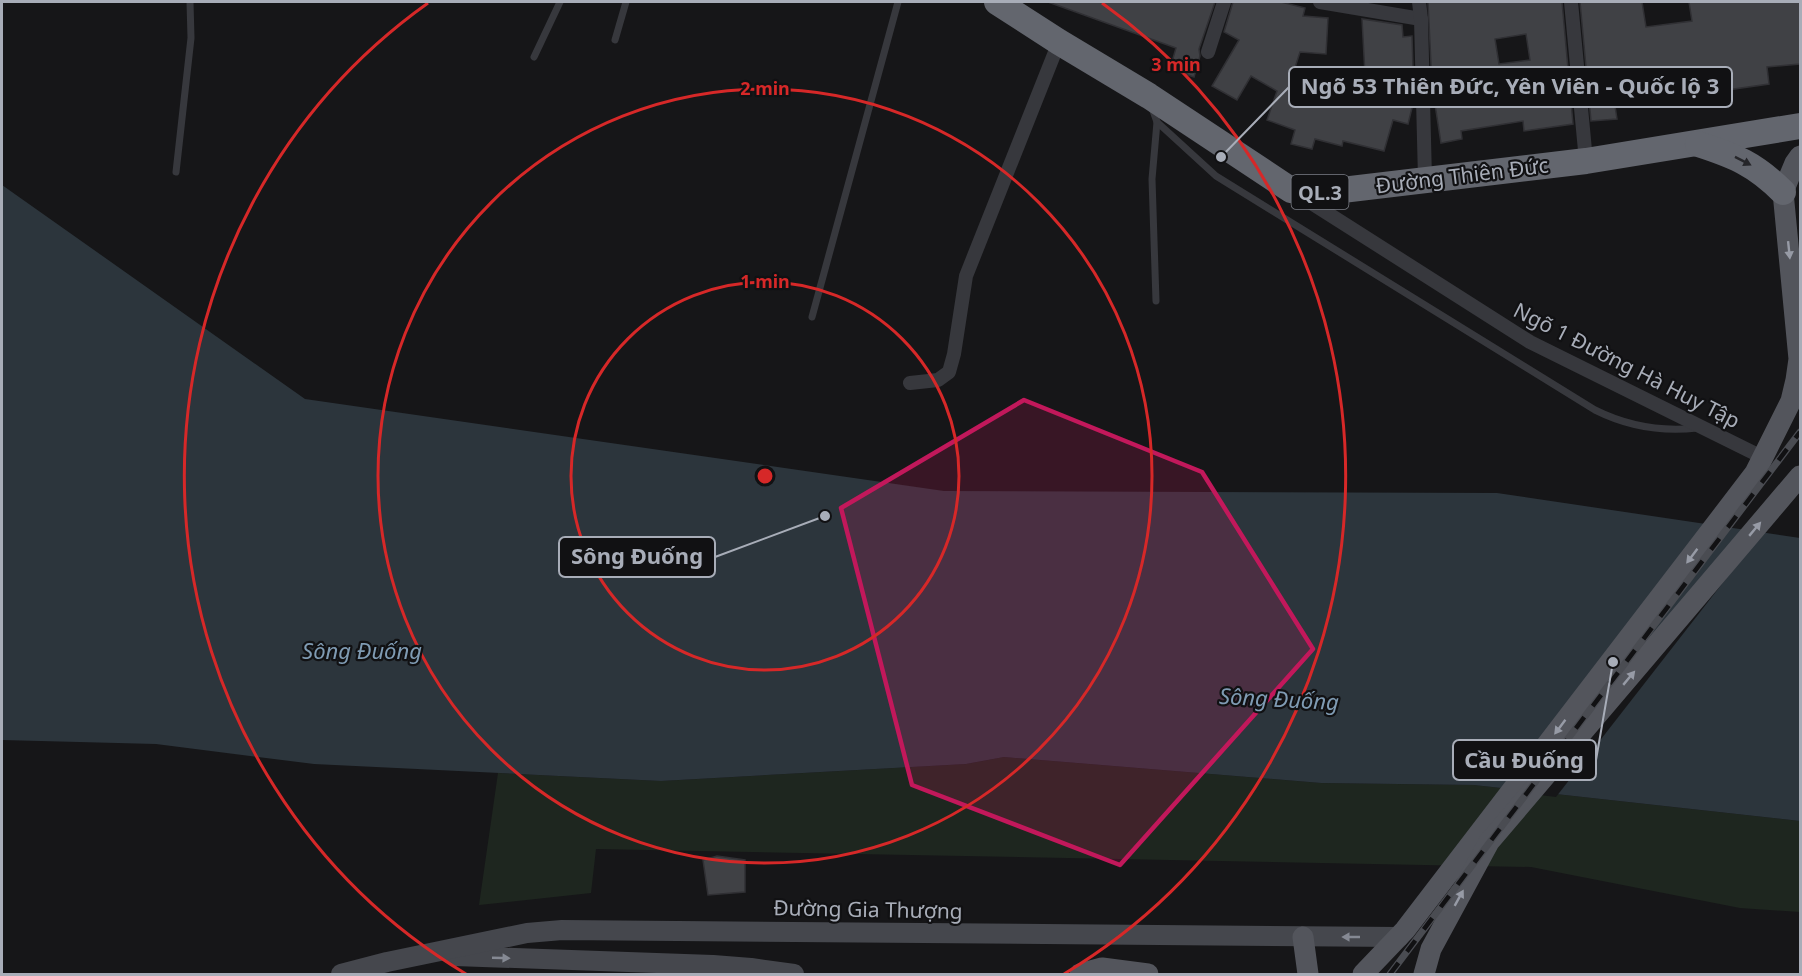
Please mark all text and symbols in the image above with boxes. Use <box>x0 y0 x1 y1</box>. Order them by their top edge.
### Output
text: 3 min <box>1151 52 1201 76</box>
callout: Ngõ 53 Thiên Đức, Yên Viên - Quốc lộ 3 <box>1289 67 1732 107</box>
text: Ngõ 53 Thiên Đức, Yên Viên - Quốc lộ 3 <box>1301 70 1719 100</box>
text: 2 min <box>740 76 790 100</box>
street label: Đường Thiên Đức <box>1374 151 1550 199</box>
one-way arrow <box>1734 156 1751 166</box>
road number: QL.3 <box>1292 175 1348 209</box>
one-way arrow <box>1784 241 1794 260</box>
text: 1 min <box>740 269 790 293</box>
street label: Ngõ 1 Đường Hà Huy Tập <box>1509 296 1745 434</box>
centre of rings <box>755 466 775 486</box>
one-way arrow <box>1748 521 1761 537</box>
callout: Sông Đuống <box>559 537 715 577</box>
text: Sông Đuống <box>571 540 703 570</box>
one-way arrow <box>1685 548 1698 564</box>
water label: Sông Đuống <box>302 635 422 665</box>
one-way arrow <box>1622 670 1635 686</box>
water label: Sông Đuống <box>1218 680 1340 716</box>
one-way arrow <box>1555 720 1567 735</box>
callout: Cầu Đuống <box>1453 740 1596 780</box>
text: Cầu Đuống <box>1464 744 1584 774</box>
one-way arrow <box>1454 889 1464 906</box>
street label: Đường Gia Thượng <box>773 893 963 925</box>
one-way arrow <box>1341 932 1360 942</box>
one-way arrow <box>492 953 511 962</box>

